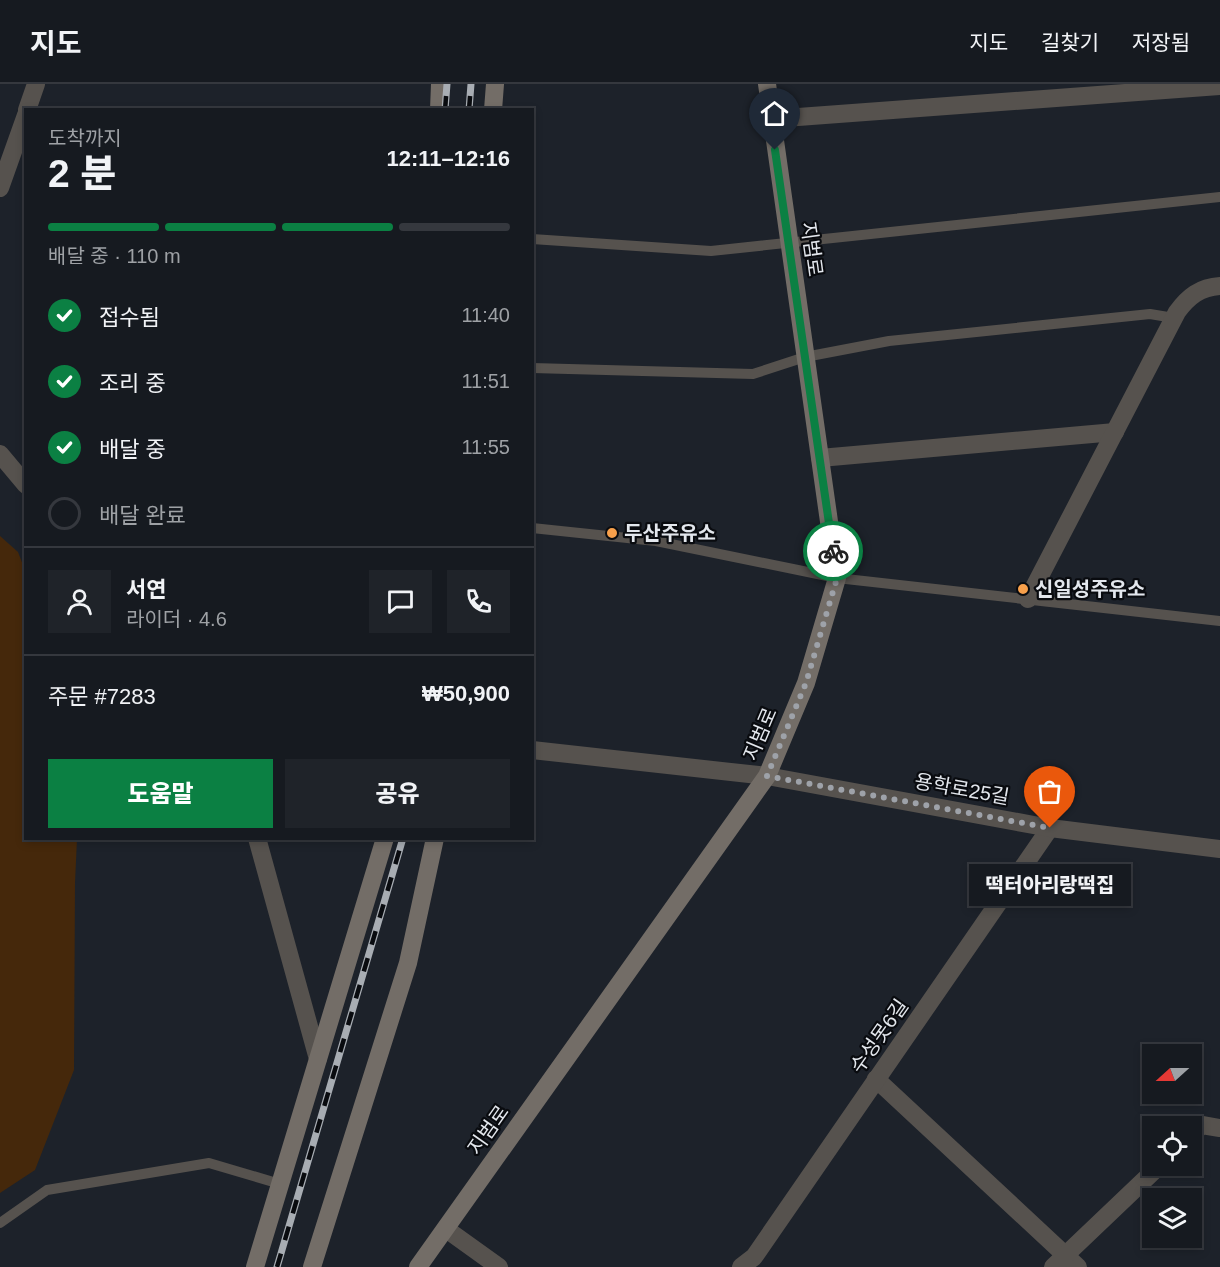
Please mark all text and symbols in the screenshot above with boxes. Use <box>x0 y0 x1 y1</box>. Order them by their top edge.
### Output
text: 지도 <box>30 28 82 59</box>
text: 지도 <box>969 31 1008 54</box>
text: 길찾기 <box>1041 31 1099 54</box>
text: 저장됨 <box>1132 31 1190 54</box>
pin <box>749 88 800 150</box>
icon: home <box>758 97 791 130</box>
text: 도착까지 <box>48 127 122 149</box>
text: 12:11–12:16 <box>386 146 510 171</box>
text: 2 분 <box>48 152 116 195</box>
street label: 지범로 <box>797 220 827 278</box>
text: 배달 중 · 110 m <box>48 245 181 267</box>
icon: check <box>48 299 81 332</box>
text: 11:40 <box>461 304 510 326</box>
text: 접수됨 <box>99 305 160 330</box>
icon: check <box>48 365 81 398</box>
text: 11:51 <box>461 370 510 392</box>
text: 조리 중 <box>99 371 166 396</box>
icon: check <box>48 431 81 464</box>
text: 11:55 <box>461 436 510 458</box>
text: 배달 중 <box>99 437 166 462</box>
text: 배달 완료 <box>99 503 186 528</box>
courier <box>803 521 863 581</box>
place label: 두산주유소 <box>624 522 716 544</box>
marker: 두산주유소 <box>605 526 619 540</box>
icon: bike <box>817 535 850 568</box>
button: person <box>48 570 111 633</box>
button: chat <box>369 570 432 633</box>
button: phone <box>447 570 510 633</box>
text: 서연 <box>126 577 166 602</box>
place label: 신일성주유소 <box>1035 578 1145 600</box>
marker: 신일성주유소 <box>1016 582 1030 596</box>
text: 라이더 · 4.6 <box>126 608 227 630</box>
text: ₩50,900 <box>422 681 510 706</box>
text: 주문 #7283 <box>48 684 156 709</box>
street label: 지범로 <box>739 704 781 764</box>
button: 도움말 <box>48 759 273 828</box>
button: 공유 <box>285 759 510 828</box>
pin <box>1024 766 1075 828</box>
street label: 용학로25길 <box>913 770 1011 808</box>
icon: bag <box>1033 775 1066 808</box>
callout: 떡터아리랑떡집 <box>969 864 1131 906</box>
text: 떡터아리랑떡집 <box>986 874 1114 896</box>
street label: 수성못6길 <box>846 995 912 1077</box>
north arrow <box>1142 1044 1202 1104</box>
map controls <box>1142 1044 1202 1248</box>
street label: 지범로 <box>463 1101 513 1159</box>
button: locate <box>1142 1116 1202 1176</box>
button: layers <box>1142 1188 1202 1248</box>

